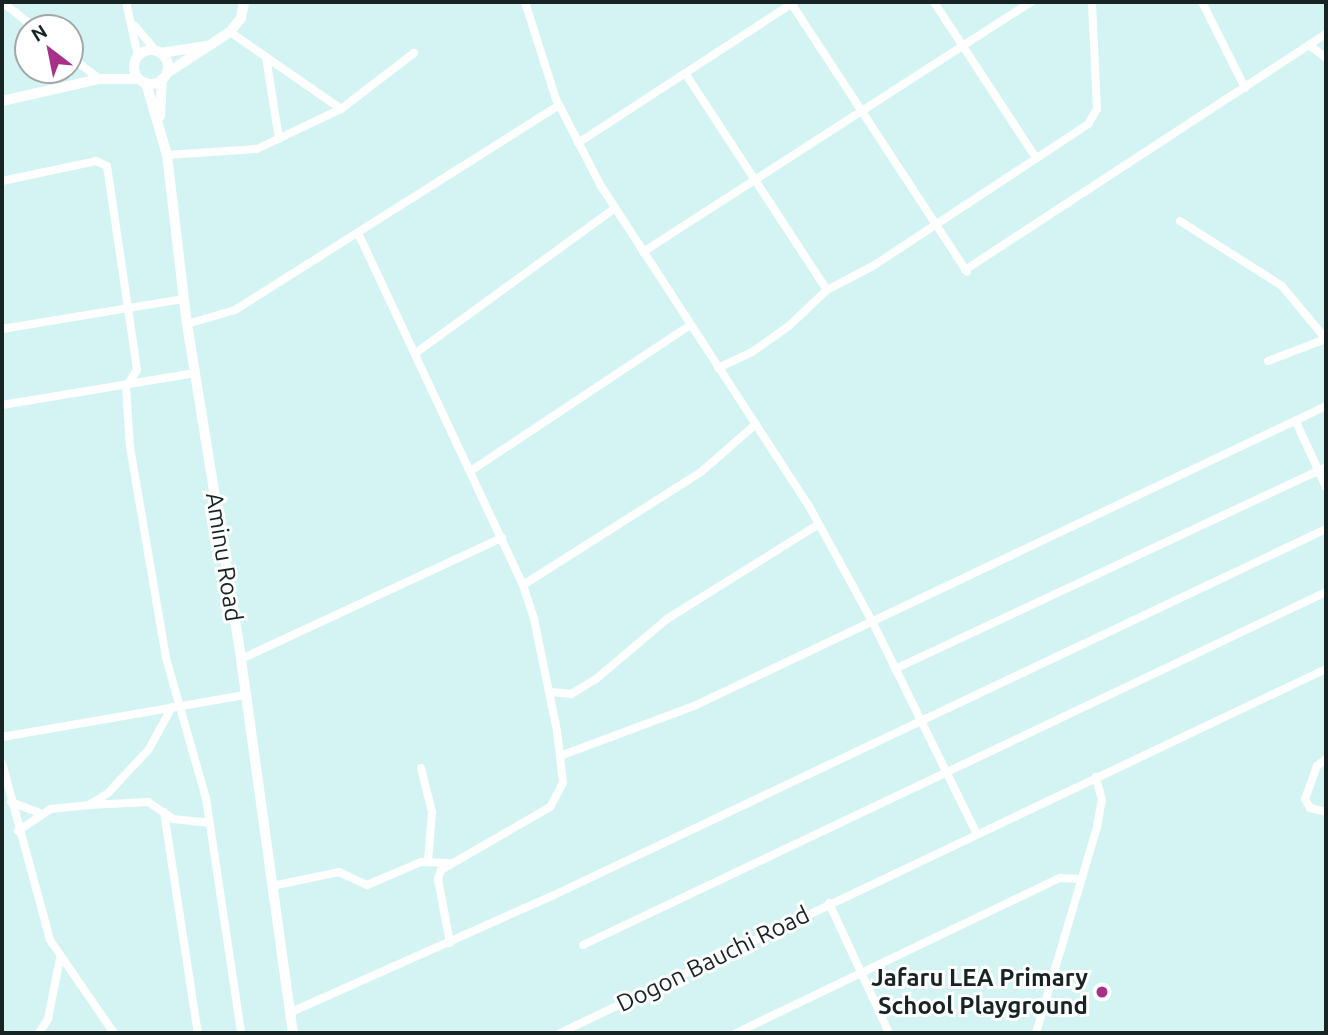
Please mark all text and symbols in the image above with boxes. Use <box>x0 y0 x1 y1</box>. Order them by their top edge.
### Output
north arrow <box>14 14 84 84</box>
text: N <box>27 20 51 46</box>
street label: Aminu Road <box>200 490 248 624</box>
street label: Dogon Bauchi Road <box>612 900 814 1018</box>
place label: Jafaru LEA Primary School Playground <box>871 964 1088 1020</box>
marker: Jafaru LEA Primary School Playground <box>1094 984 1110 1000</box>

